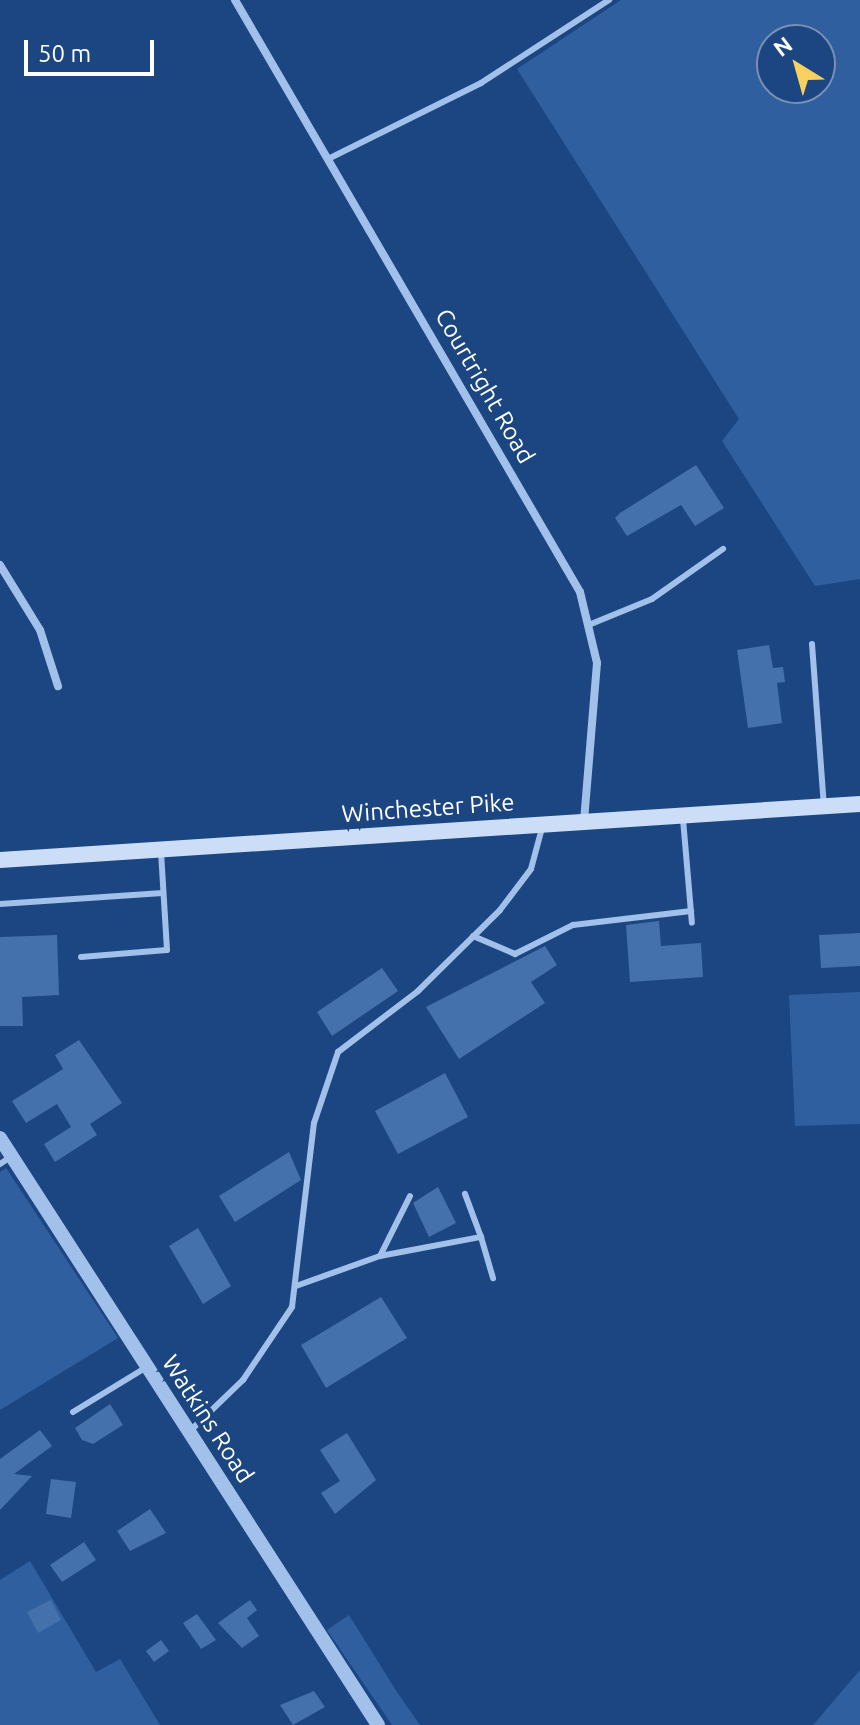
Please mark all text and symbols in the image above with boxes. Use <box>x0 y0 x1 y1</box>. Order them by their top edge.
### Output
scale bar <box>28 24 158 74</box>
north arrow <box>756 24 836 104</box>
text: N <box>768 31 797 61</box>
text: 50 m <box>38 40 91 67</box>
street label: Courtright Road <box>429 304 541 468</box>
street label: Winchester Pike <box>341 788 515 828</box>
street label: Watkins Road <box>156 1350 260 1488</box>

